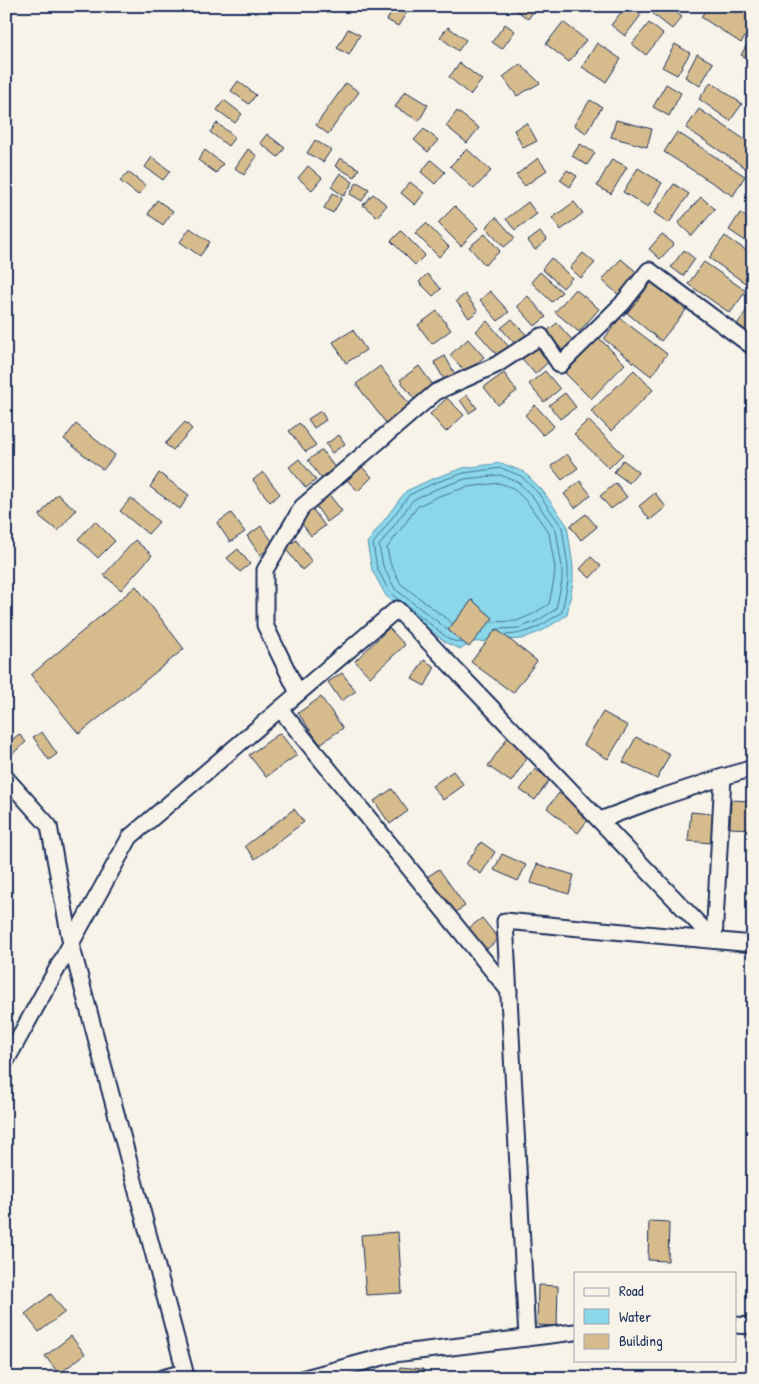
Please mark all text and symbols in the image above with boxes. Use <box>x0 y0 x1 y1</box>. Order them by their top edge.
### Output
legend <box>574 1272 736 1362</box>
text: Road <box>619 1280 644 1301</box>
text: Water <box>619 1306 651 1327</box>
text: Building <box>619 1330 663 1351</box>

